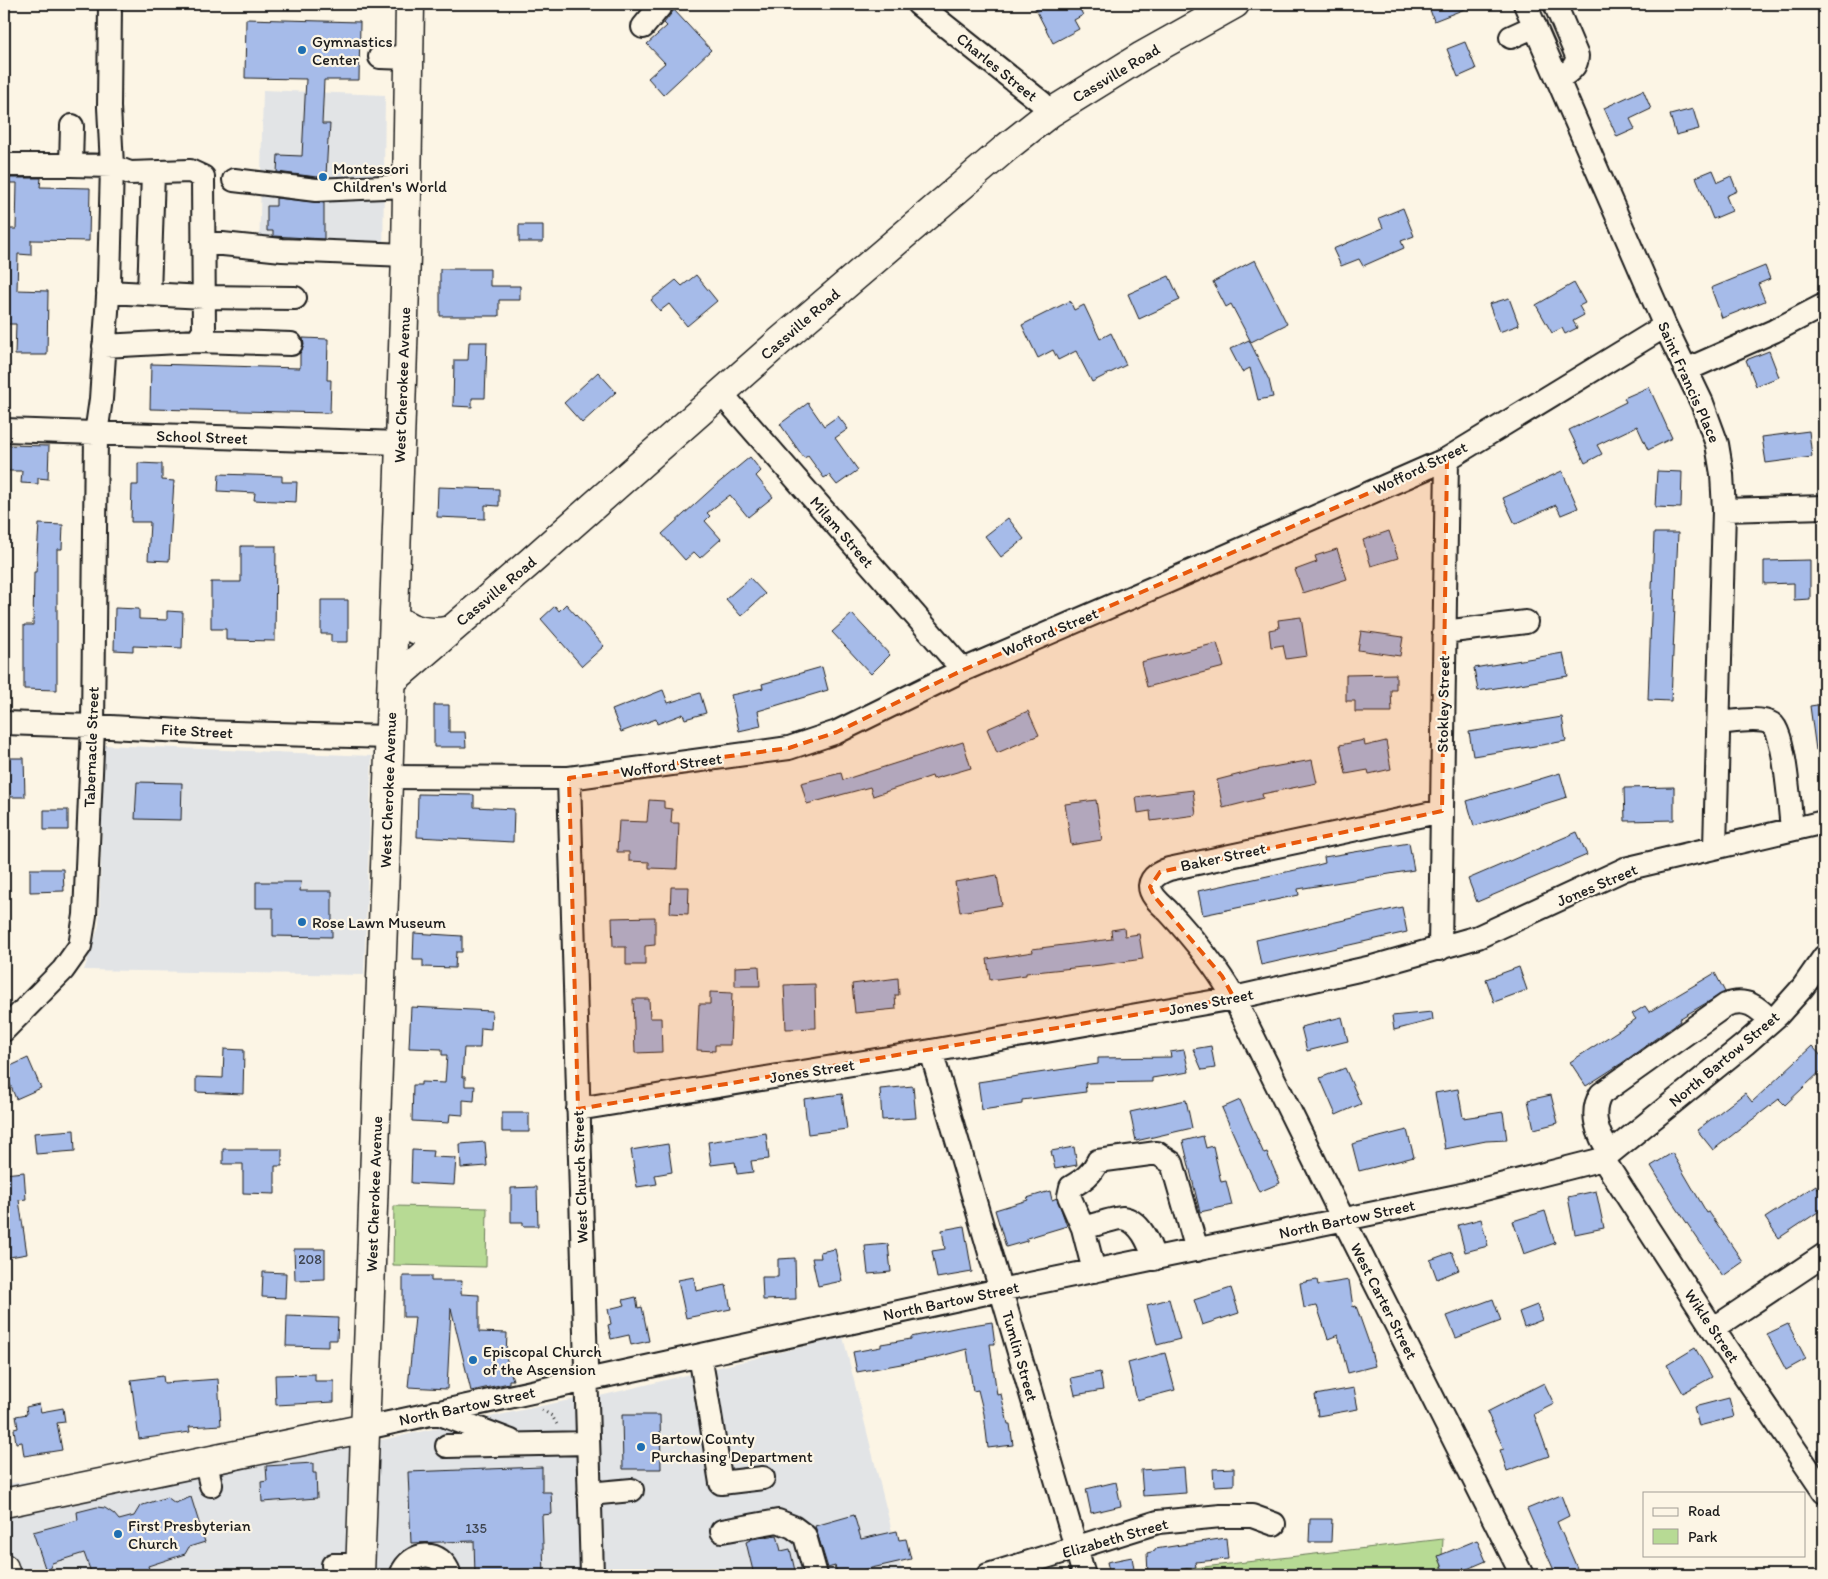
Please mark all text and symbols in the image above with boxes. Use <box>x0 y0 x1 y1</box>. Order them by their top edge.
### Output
street label: Charles Street <box>953 29 1041 105</box>
place label: Gymnastics Center <box>312 32 393 69</box>
street label: Cassville Road <box>1069 39 1164 107</box>
marker: Gymnastics Center <box>296 44 308 56</box>
place label: Montessori Children's World <box>333 159 447 196</box>
marker: Montessori Children's World <box>317 171 329 183</box>
street label: Cassville Road <box>756 284 844 364</box>
street label: West Cherokee Avenue <box>390 307 414 463</box>
street label: Saint Francis Place <box>1654 318 1724 446</box>
street label: School Street <box>156 426 248 448</box>
street label: Wofford Street <box>1370 437 1470 499</box>
street label: Milam Street <box>806 492 878 572</box>
street label: Cassville Road <box>452 552 540 630</box>
street label: Wofford Street <box>999 603 1101 661</box>
street label: Stokley Street <box>1433 655 1453 753</box>
street label: Tabernacle Street <box>79 686 103 808</box>
street label: West Cherokee Avenue <box>376 712 400 868</box>
street label: Fite Street <box>160 720 234 742</box>
street label: Wofford Street <box>619 748 723 782</box>
street label: Baker Street <box>1179 839 1267 875</box>
street label: Jones Street <box>1554 859 1640 910</box>
place label: Rose Lawn Museum <box>312 913 446 932</box>
marker: Rose Lawn Museum <box>296 916 308 928</box>
street label: Jones Street <box>1167 984 1255 1020</box>
street label: North Bartow Street <box>1665 1007 1783 1111</box>
street label: Jones Street <box>768 1055 856 1087</box>
street label: West Church Street <box>568 1110 592 1244</box>
street label: West Cherokee Avenue <box>362 1116 386 1272</box>
street label: North Bartow Street <box>1277 1195 1417 1243</box>
street label: West Carter Street <box>1346 1240 1422 1362</box>
house number: 208 <box>298 1251 322 1268</box>
street label: North Bartow Street <box>881 1277 1021 1325</box>
street label: Wikle Street <box>1681 1286 1743 1366</box>
street label: Tumlin Street <box>998 1308 1042 1404</box>
place label: Episcopal Church of the Ascension <box>483 1342 602 1379</box>
marker: Episcopal Church of the Ascension <box>467 1354 479 1366</box>
street label: North Bartow Street <box>397 1382 537 1430</box>
place label: Bartow County Purchasing Department <box>651 1429 813 1466</box>
marker: Bartow County Purchasing Department <box>635 1441 647 1453</box>
legend <box>1643 1492 1806 1556</box>
text: Road <box>1688 1502 1721 1520</box>
street label: Elizabeth Street <box>1060 1514 1170 1562</box>
place label: First Presbyterian Church <box>128 1516 251 1553</box>
house number: 135 <box>465 1520 487 1537</box>
marker: First Presbyterian Church <box>112 1528 124 1540</box>
text: Park <box>1688 1528 1718 1546</box>

